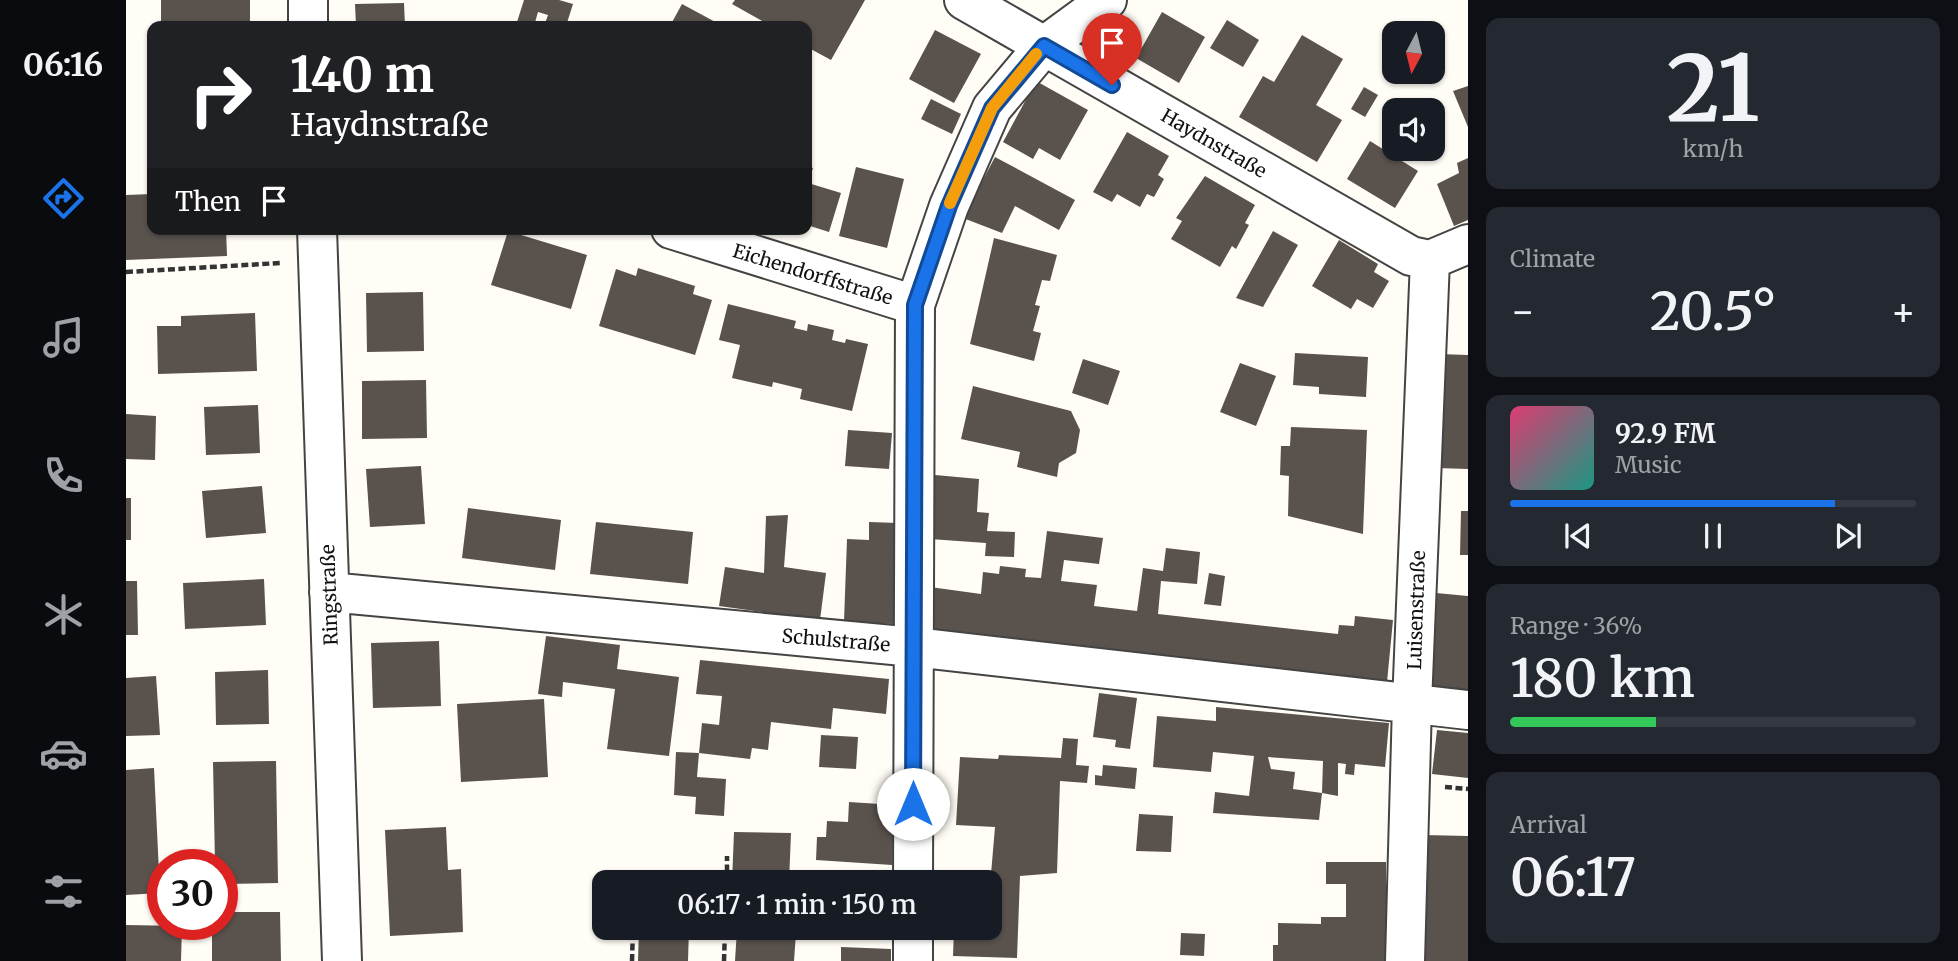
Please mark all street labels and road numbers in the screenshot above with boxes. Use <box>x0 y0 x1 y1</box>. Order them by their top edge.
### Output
street label: Haydnstraße <box>1157 103 1271 183</box>
street label: Eichendorffstraße <box>730 238 896 310</box>
street label: Ringstraße <box>315 544 343 646</box>
street label: Luisenstraße <box>1402 550 1430 670</box>
street label: Schulstraße <box>781 623 891 657</box>

